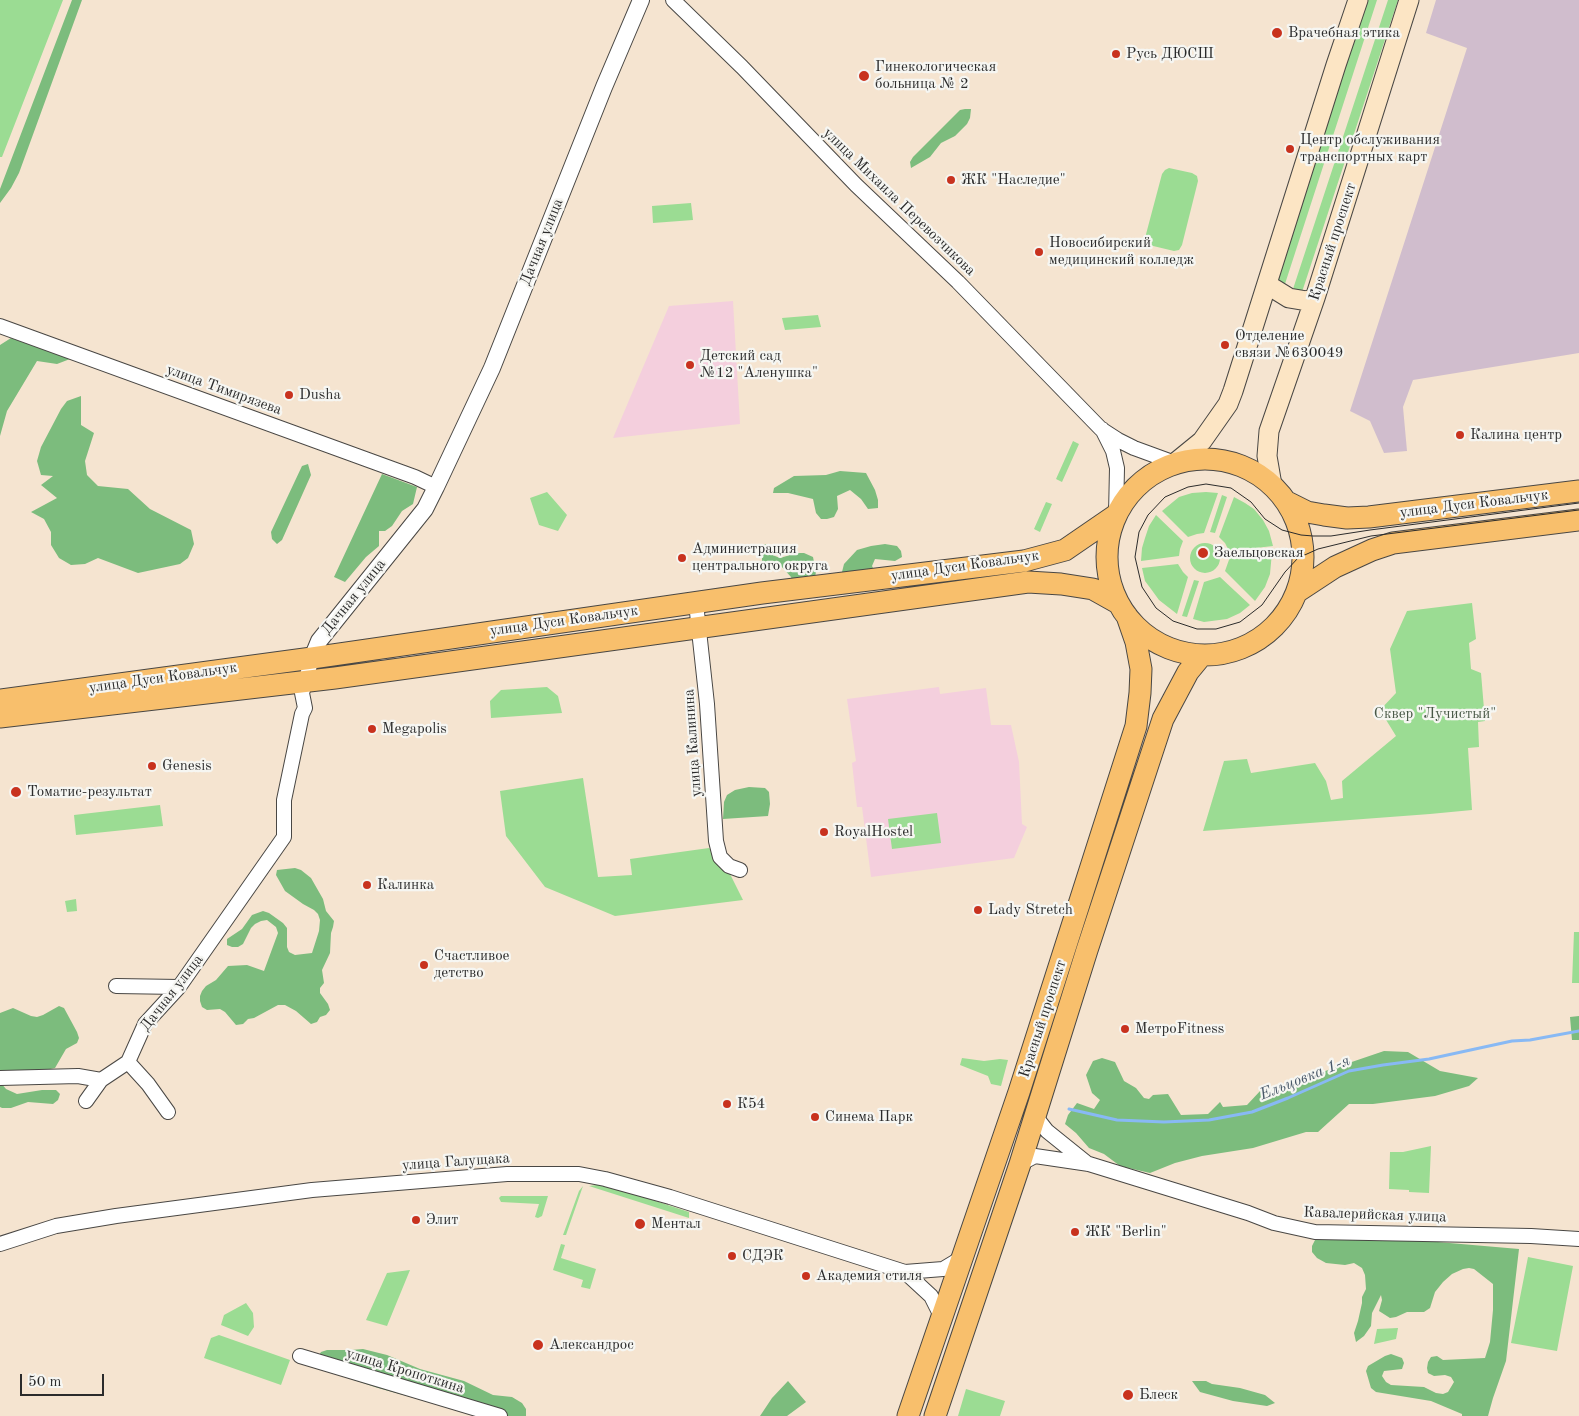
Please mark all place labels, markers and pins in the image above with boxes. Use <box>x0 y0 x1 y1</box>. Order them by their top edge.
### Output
place label: Врачебная этика <box>1288 24 1400 42</box>
marker: Врачебная этика <box>1270 26 1284 40</box>
place label: Русь ДЮСШ <box>1126 45 1214 63</box>
marker: Русь ДЮСШ <box>1110 48 1122 60</box>
place label: Гинекологическая больница № 2 <box>875 58 996 93</box>
marker: Гинекологическая больница № 2 <box>857 69 871 83</box>
place label: Центр обслуживания транспортных карт <box>1300 131 1440 166</box>
marker: Центр обслуживания транспортных карт <box>1284 143 1296 155</box>
place label: ЖК "Наследие" <box>961 171 1066 189</box>
marker: ЖК "Наследие" <box>945 174 957 186</box>
place label: Новосибирский медицинский колледж <box>1049 234 1194 269</box>
marker: Новосибирский медицинский колледж <box>1033 246 1045 258</box>
place label: Отделение связи №630049 <box>1235 327 1344 362</box>
marker: Отделение связи №630049 <box>1219 339 1231 351</box>
place label: Детский сад №12 "Аленушка" <box>700 347 818 382</box>
marker: Детский сад №12 "Аленушка" <box>684 359 696 371</box>
place label: Dusha <box>299 386 341 404</box>
marker: Dusha <box>283 389 295 401</box>
place label: Калина центр <box>1470 426 1562 444</box>
marker: Калина центр <box>1454 429 1466 441</box>
place label: Администрация центрального округа <box>692 540 828 575</box>
place label: Заельцовская <box>1214 544 1304 562</box>
marker: Заельцовская <box>1196 546 1210 560</box>
marker: Администрация центрального округа <box>676 552 688 564</box>
place label: Megapolis <box>382 720 447 738</box>
marker: Megapolis <box>366 723 378 735</box>
place label: Genesis <box>162 757 212 775</box>
marker: Genesis <box>146 760 158 772</box>
place label: Томатис-результат <box>27 783 152 801</box>
marker: Томатис-результат <box>9 785 23 799</box>
place label: RoyalHostel <box>834 823 913 841</box>
marker: RoyalHostel <box>818 826 830 838</box>
place label: Калинка <box>377 876 434 894</box>
marker: Калинка <box>361 879 373 891</box>
place label: Lady Stretch <box>988 901 1073 919</box>
marker: Lady Stretch <box>972 904 984 916</box>
place label: Счастливое детство <box>434 947 510 982</box>
marker: Счастливое детство <box>418 959 430 971</box>
place label: МетроFitness <box>1135 1020 1224 1038</box>
marker: МетроFitness <box>1119 1023 1131 1035</box>
place label: К54 <box>737 1095 765 1113</box>
marker: К54 <box>721 1098 733 1110</box>
place label: Синема Парк <box>825 1108 913 1126</box>
marker: Синема Парк <box>809 1111 821 1123</box>
place label: Элит <box>426 1211 458 1229</box>
marker: Элит <box>410 1214 422 1226</box>
place label: Ментал <box>651 1215 701 1233</box>
marker: Ментал <box>633 1217 647 1231</box>
place label: ЖК "Berlin" <box>1085 1223 1167 1241</box>
marker: ЖК "Berlin" <box>1069 1226 1081 1238</box>
place label: СДЭК <box>742 1247 784 1265</box>
marker: СДЭК <box>726 1250 738 1262</box>
place label: Академия стиля <box>816 1267 922 1285</box>
marker: Академия стиля <box>800 1270 812 1282</box>
place label: Александрос <box>549 1336 634 1354</box>
marker: Александрос <box>531 1338 545 1352</box>
place label: Блеск <box>1139 1386 1178 1404</box>
marker: Блеск <box>1121 1388 1135 1402</box>

